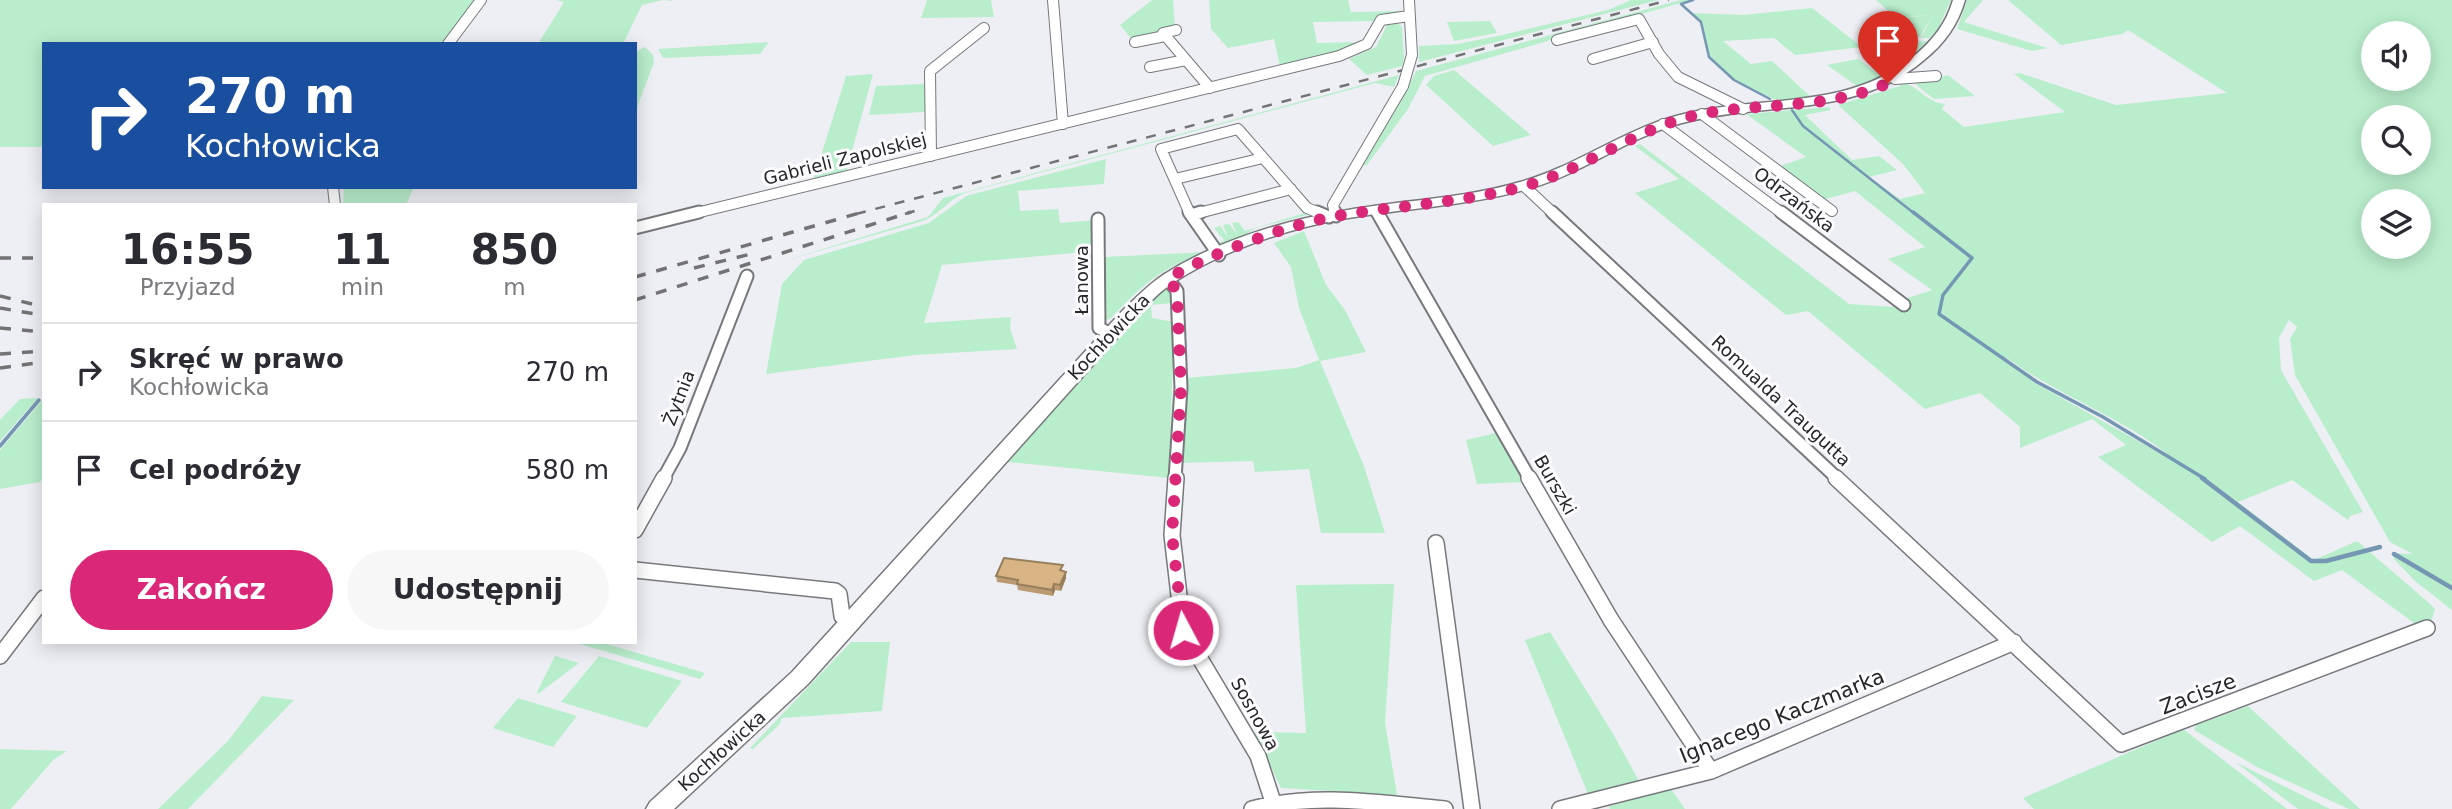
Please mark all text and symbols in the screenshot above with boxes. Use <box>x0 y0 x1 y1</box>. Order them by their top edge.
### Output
pin <box>1858 11 1918 83</box>
map controls <box>2361 21 2431 259</box>
button: sound <box>2361 21 2431 91</box>
icon: arrive <box>1869 22 1907 60</box>
text: 270 m <box>185 68 355 125</box>
icon: right <box>70 70 161 161</box>
button: search <box>2361 105 2431 175</box>
text: Kochłowicka <box>185 127 381 165</box>
street label: Gabrieli Zapolskiej <box>761 128 929 189</box>
street label: Odrzańska <box>1750 163 1839 237</box>
button: layers <box>2361 189 2431 259</box>
text: 16:55 <box>121 225 254 274</box>
text: 11 <box>333 225 392 274</box>
text: 850 <box>471 225 558 274</box>
street label: Łanowa <box>1071 245 1092 316</box>
text: Przyjazd <box>140 274 236 300</box>
text: min <box>341 274 384 300</box>
text: m <box>503 274 526 300</box>
street label: Kochłowicka <box>1063 289 1154 384</box>
street label: Romualda Traugutta <box>1708 331 1855 470</box>
text: Skręć w prawo <box>129 344 344 374</box>
icon: right <box>70 353 108 391</box>
text: 270 m <box>526 357 609 387</box>
street label: Żytnia <box>658 367 699 428</box>
text: Kochłowicka <box>129 374 270 400</box>
icon: arrive <box>70 451 108 489</box>
street label: Burszki <box>1530 451 1581 518</box>
text: Cel podróży <box>129 455 302 485</box>
text: 580 m <box>526 455 609 485</box>
button: Zakończ <box>70 550 333 630</box>
button: Udostępnij <box>347 550 609 630</box>
position arrow <box>1146 593 1220 667</box>
street label: Ignacego Kaczmarka <box>1676 664 1888 768</box>
street label: Zacisze <box>2157 669 2239 719</box>
street label: Sosnowa <box>1227 674 1284 754</box>
street label: Kochłowicka <box>674 706 770 795</box>

